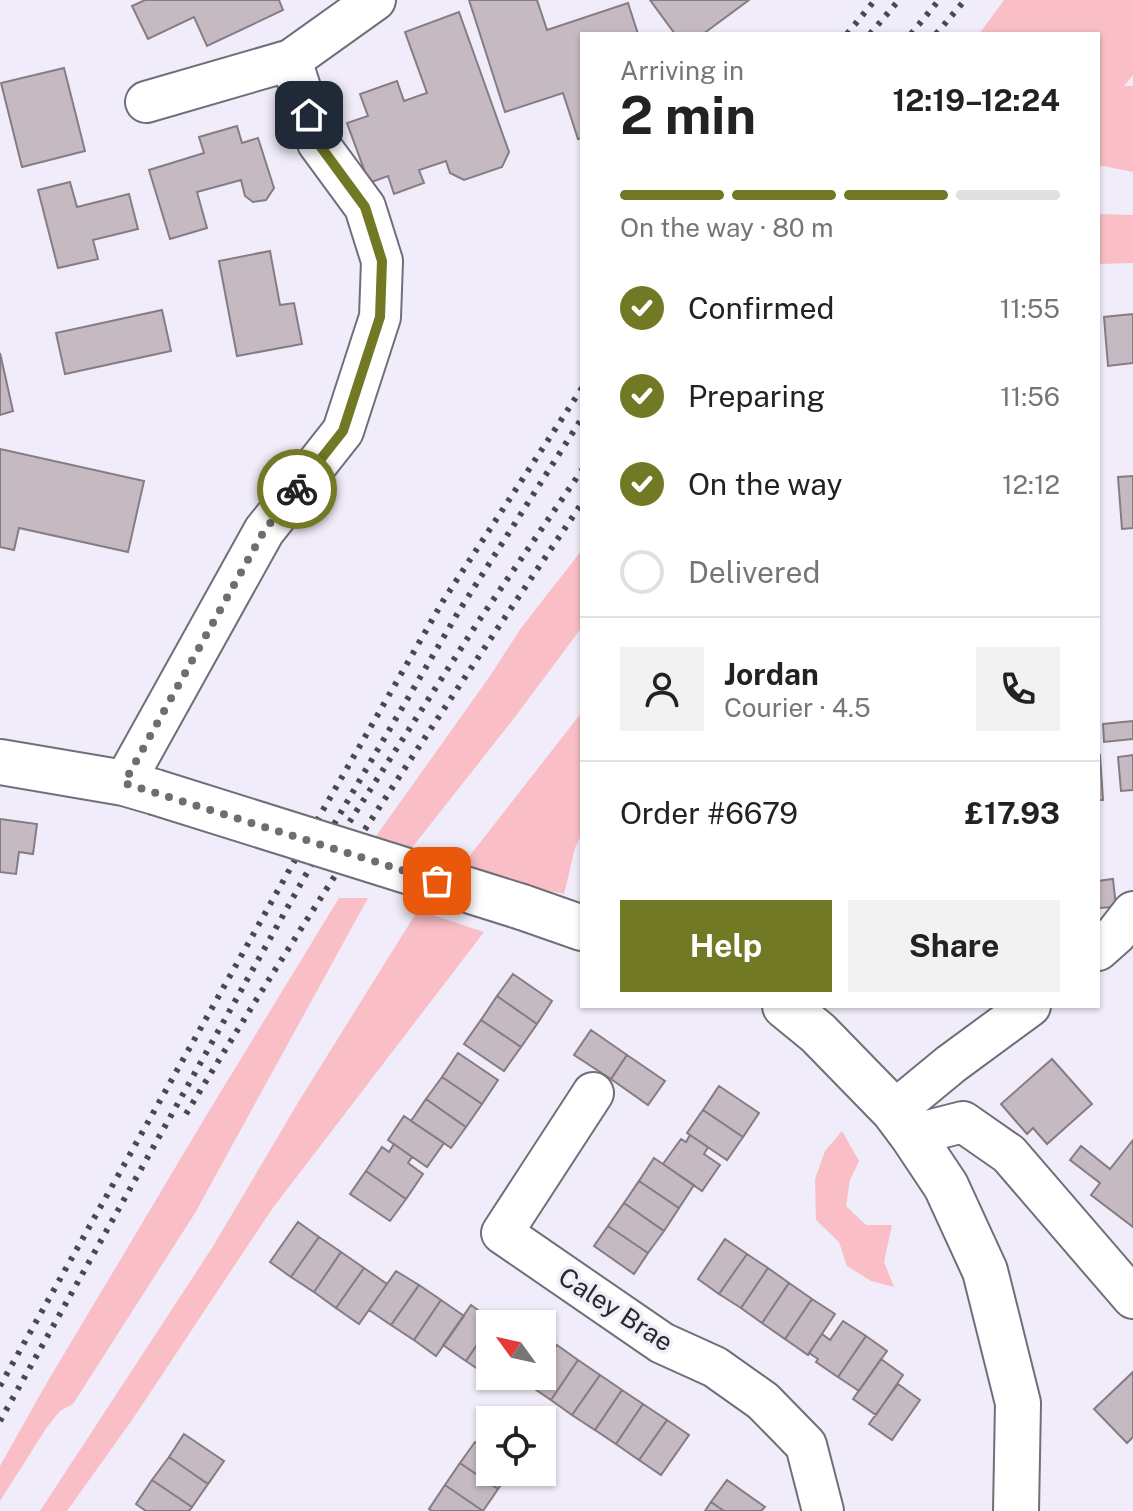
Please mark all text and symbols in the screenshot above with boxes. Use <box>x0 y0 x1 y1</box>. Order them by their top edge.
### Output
text: Arriving in <box>620 55 744 86</box>
pin <box>275 81 343 149</box>
text: 12:19–12:24 <box>892 82 1060 118</box>
text: 2 min <box>620 85 756 146</box>
icon: home <box>287 93 331 137</box>
text: On the way · 80 m <box>620 212 834 243</box>
icon: check <box>620 286 664 330</box>
text: Confirmed <box>688 290 834 326</box>
text: 11:55 <box>1000 293 1060 324</box>
icon: check <box>620 374 664 418</box>
text: Preparing <box>688 378 825 414</box>
text: 11:56 <box>1000 381 1060 412</box>
courier <box>257 449 337 529</box>
icon: check <box>620 462 664 506</box>
text: On the way <box>688 466 842 502</box>
icon: bike <box>275 467 319 511</box>
text: 12:12 <box>1002 469 1060 500</box>
text: Delivered <box>688 554 820 590</box>
button: person <box>620 647 704 731</box>
button: phone <box>976 647 1060 731</box>
text: Jordan <box>724 656 819 692</box>
text: Courier · 4.5 <box>724 692 871 723</box>
text: Order #6679 <box>620 795 798 831</box>
text: £17.93 <box>965 795 1060 831</box>
pin <box>403 847 471 915</box>
icon: bag <box>415 859 459 903</box>
button: Help <box>620 900 832 992</box>
button: Share <box>848 900 1060 992</box>
street label: Caley Brae <box>553 1261 679 1357</box>
north arrow <box>476 1310 556 1390</box>
map controls <box>476 1310 556 1486</box>
button: locate <box>476 1406 556 1486</box>

